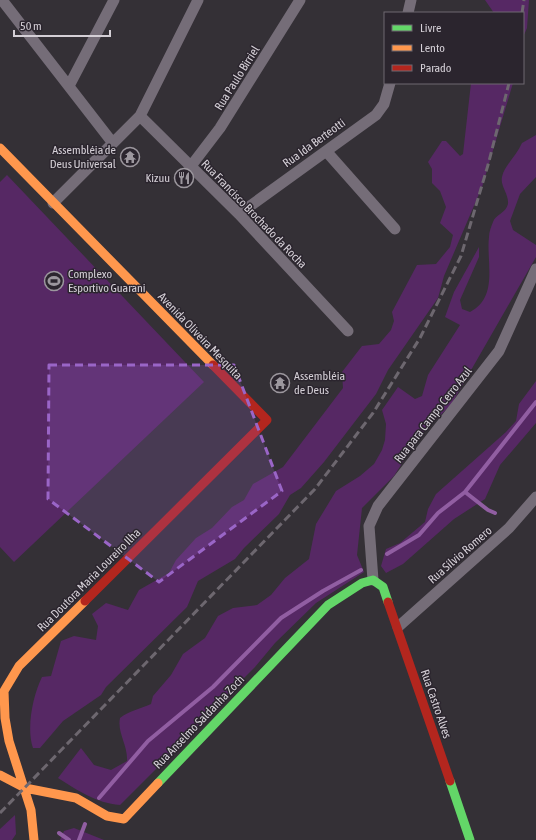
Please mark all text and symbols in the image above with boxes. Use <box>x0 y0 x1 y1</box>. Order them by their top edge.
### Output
scale bar <box>14 12 110 38</box>
legend <box>384 12 524 84</box>
text: 50 m <box>20 19 42 33</box>
text: Livre <box>420 21 441 35</box>
text: Lento <box>420 41 445 55</box>
street label: Rua Paulo Birriel <box>212 43 263 113</box>
text: Parado <box>420 61 452 75</box>
street label: Rua Ida Berteotti <box>280 116 348 170</box>
place label: Assembléia de Deus Universal <box>50 143 117 171</box>
temple icon: Assembléia de Deus Universal <box>119 146 141 168</box>
street label: Rua Francisco Brochado da Rocha <box>198 157 310 271</box>
restaurant icon: Kizuu <box>173 167 195 189</box>
place label: Kizuu <box>145 171 170 185</box>
place label: Complexo Esportivo Guarani <box>68 267 146 295</box>
sports icon: Complexo Esportivo Guarani <box>43 270 65 292</box>
street label: Avenida Oliveira Mesquita <box>155 290 245 382</box>
street label: Rua para Campo Cerro Azul <box>391 364 475 466</box>
place label: Assembléia de Deus <box>294 369 345 397</box>
temple icon: Assembléia de Deus <box>269 372 291 394</box>
street label: Rua Sílvio Romero <box>425 523 495 586</box>
street label: Rua Doutora Maria Loureiro Ilha <box>35 526 143 634</box>
street label: Rua Castro Alves <box>418 668 454 740</box>
street label: Rua Anselmo Saldanha Zoch <box>151 672 247 772</box>

